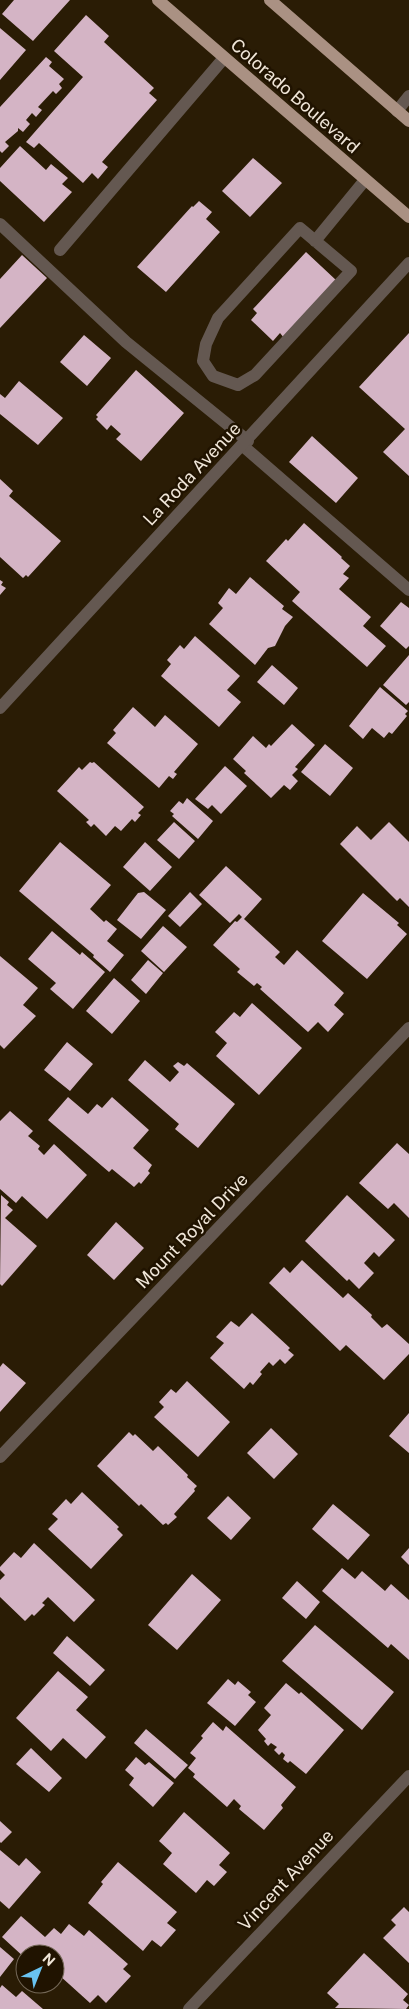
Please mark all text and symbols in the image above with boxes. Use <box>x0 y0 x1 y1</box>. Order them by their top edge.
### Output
street label: Colorado Boulevard <box>227 34 364 157</box>
street label: La Roda Avenue <box>138 418 245 530</box>
street label: Mount Royal Drive <box>131 1169 252 1293</box>
street label: Vincent Avenue <box>234 1825 338 1934</box>
north arrow <box>15 1944 65 1994</box>
text: N <box>39 1950 58 1969</box>

